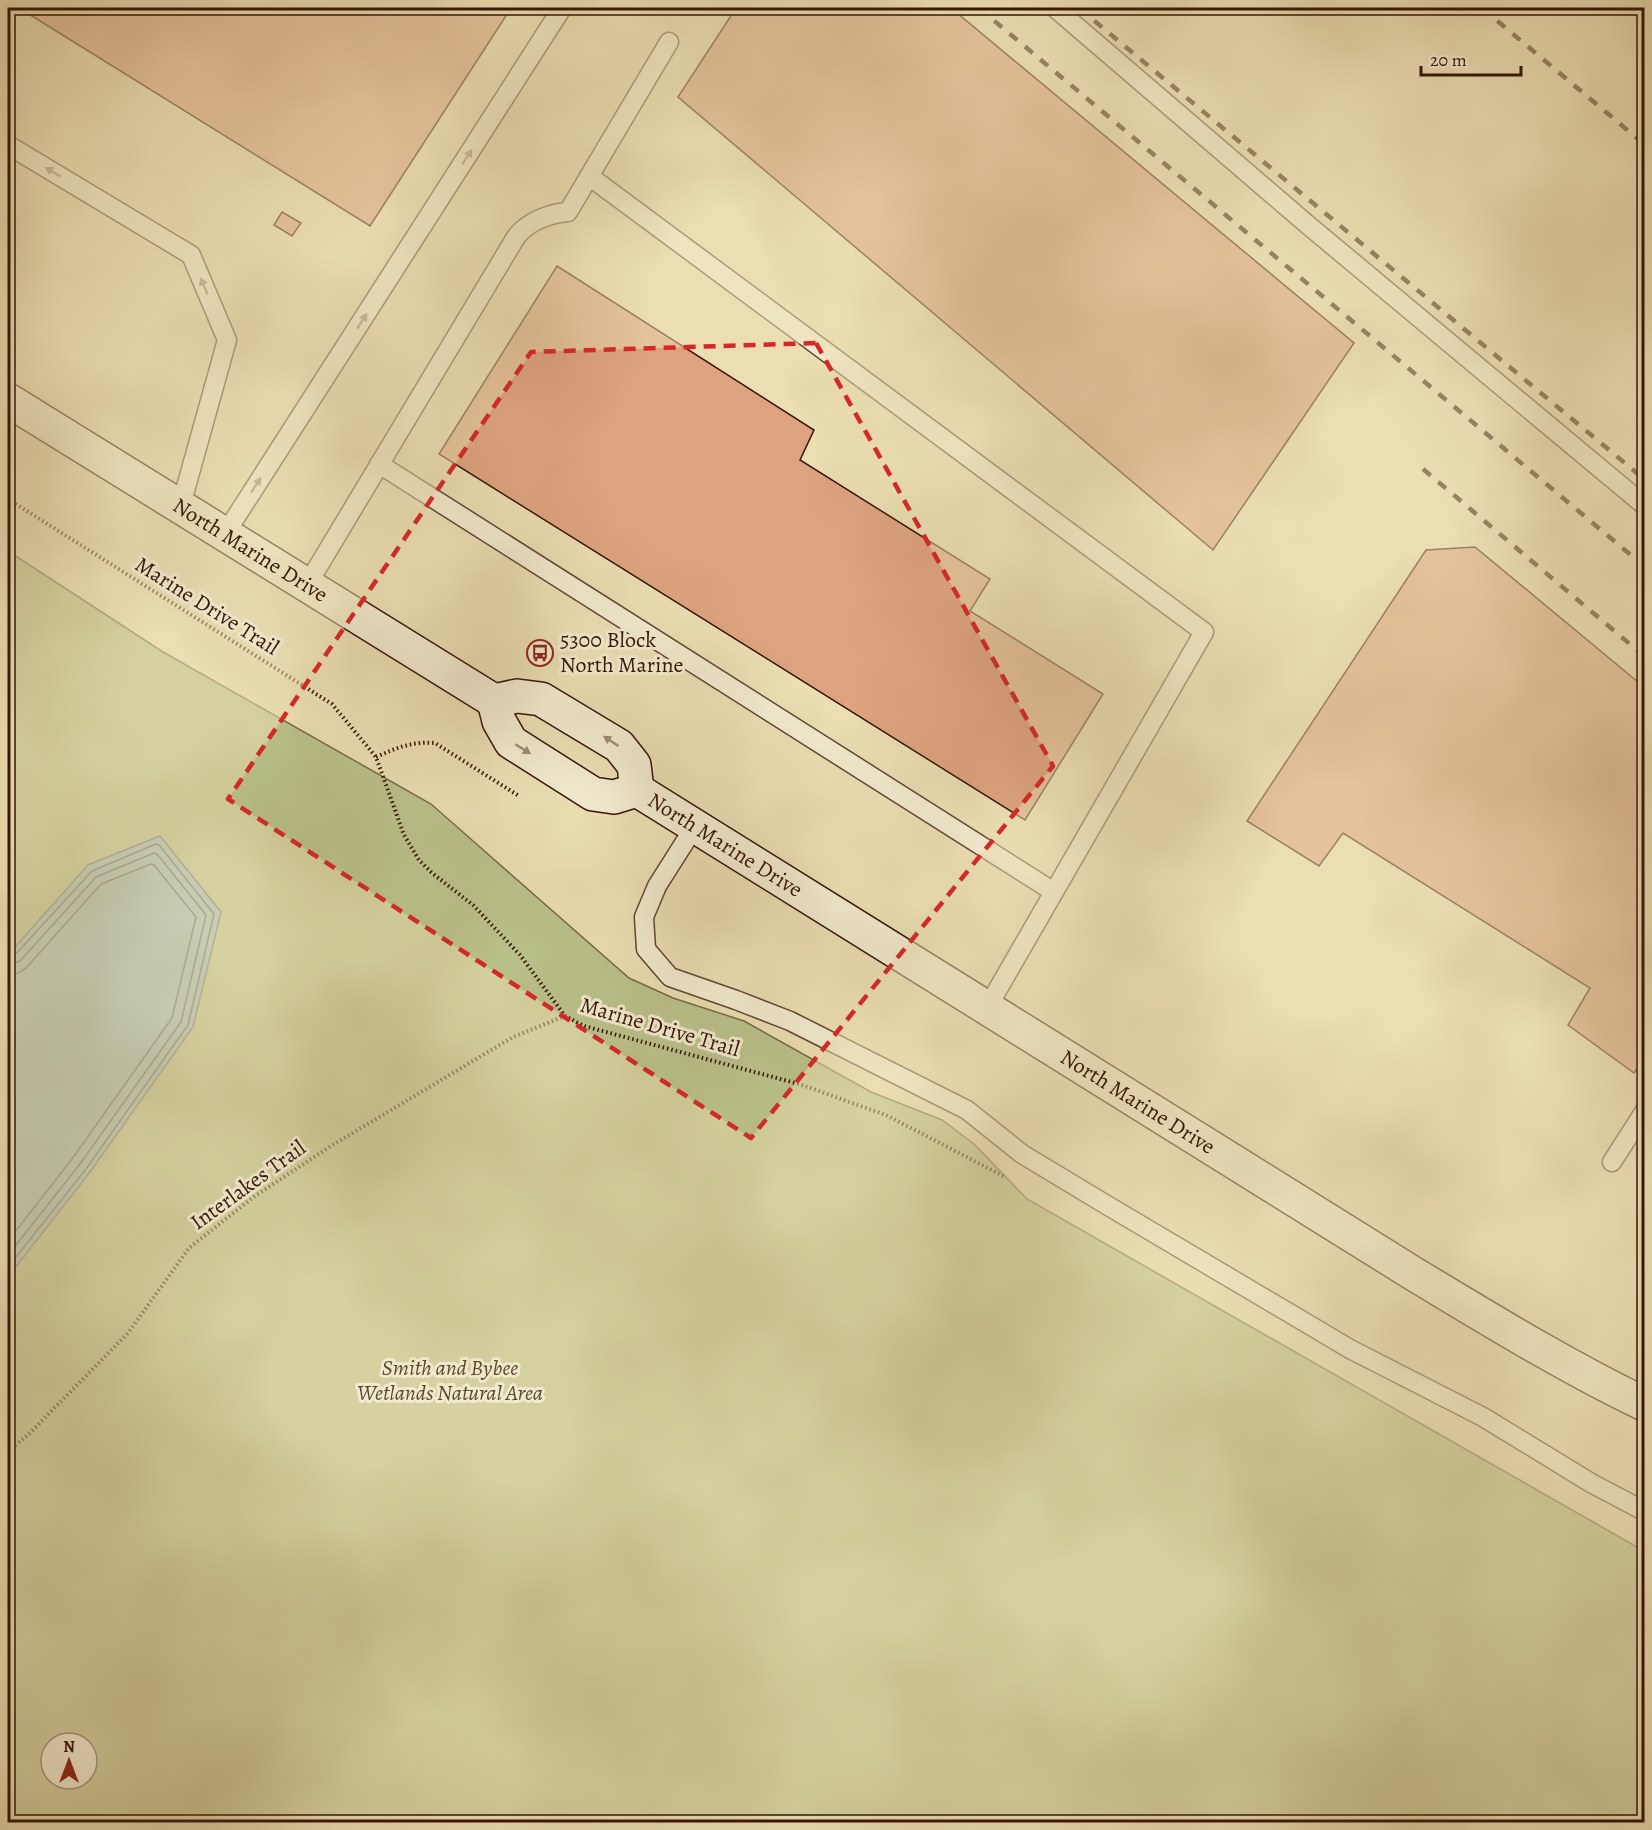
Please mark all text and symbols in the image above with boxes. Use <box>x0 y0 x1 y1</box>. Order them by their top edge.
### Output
scale bar <box>1421 39 1522 77</box>
text: 20 m <box>1430 48 1467 72</box>
one-way arrow <box>461 148 472 165</box>
one-way arrow <box>45 167 61 178</box>
one-way arrow <box>199 277 209 295</box>
one-way arrow <box>356 313 367 329</box>
one-way arrow <box>251 477 262 493</box>
street label: North Marine Drive <box>167 491 334 609</box>
street label: Marine Drive Trail <box>129 550 285 662</box>
place label: 5300 Block North Marine <box>560 625 683 680</box>
bus stop icon: 5300 Block North Marine <box>525 638 555 668</box>
one-way arrow <box>603 736 619 747</box>
one-way arrow <box>515 744 531 755</box>
street label: North Marine Drive <box>642 785 808 904</box>
street label: Marine Drive Trail <box>577 990 743 1064</box>
street label: North Marine Drive <box>1055 1042 1221 1161</box>
street label: Interlakes Trail <box>184 1133 312 1237</box>
park label: Smith and Bybee Wetlands Natural Area <box>357 1353 543 1408</box>
north arrow <box>39 1731 99 1791</box>
text: N <box>63 1736 75 1758</box>

